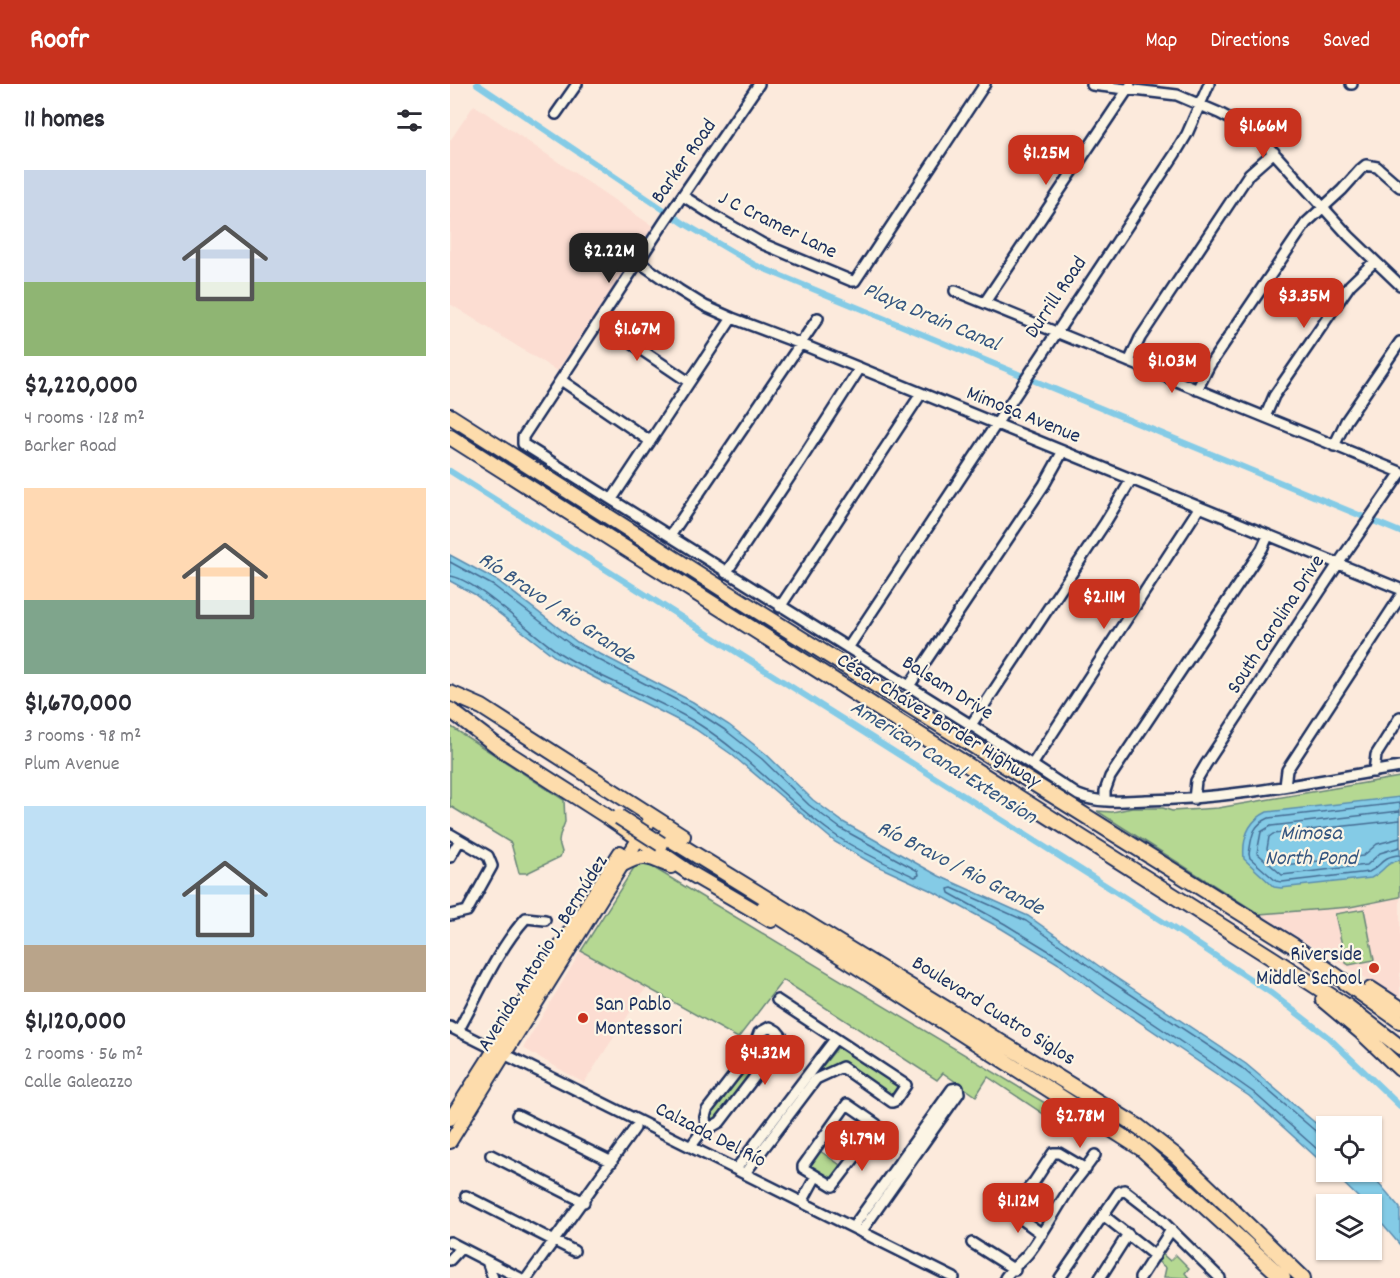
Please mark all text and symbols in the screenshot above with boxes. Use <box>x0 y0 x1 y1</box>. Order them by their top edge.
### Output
text: Roofr <box>30 22 89 62</box>
text: Map <box>1146 27 1177 57</box>
text: Directions <box>1210 27 1290 57</box>
text: Saved <box>1323 27 1370 57</box>
text: 11 homes <box>24 102 105 139</box>
icon: filters <box>393 104 426 137</box>
pin: $1.66M <box>1214 108 1312 159</box>
text: $1.66M <box>1238 113 1288 141</box>
street label: Barker Road <box>645 114 725 210</box>
pin: $1.25M <box>997 135 1095 186</box>
text: $1.25M <box>1022 140 1070 168</box>
street label: J C Cramer Lane <box>712 184 842 268</box>
icon: home <box>171 209 279 317</box>
pin: $2.22M <box>560 233 658 284</box>
text: $2.22M <box>583 238 635 266</box>
street label: Durrill Road <box>1018 251 1096 345</box>
water label: Playa Drain Canal <box>858 275 1006 361</box>
pin: $3.35M <box>1255 278 1353 329</box>
text: $3.35M <box>1278 283 1330 311</box>
pin: $1.67M <box>588 311 686 362</box>
text: $1.67M <box>613 316 661 344</box>
pin: $1.03M <box>1123 343 1221 394</box>
text: $1.03M <box>1147 348 1197 376</box>
text: $2,220,000 <box>24 368 138 405</box>
street label: Mimosa Avenue <box>961 379 1085 453</box>
text: 4 rooms · 128 m² <box>24 405 145 433</box>
text: Barker Road <box>24 433 117 461</box>
icon: home <box>171 527 279 635</box>
water label: Río Bravo / Rio Grande <box>471 545 642 674</box>
street label: South Carolina Drive <box>1221 549 1333 701</box>
pin: $2.11M <box>1055 579 1153 630</box>
text: $2.11M <box>1083 584 1125 612</box>
street label: César Chávez Border Highway <box>830 647 1046 798</box>
street label: Balsam Drive <box>895 649 999 729</box>
text: $1,670,000 <box>24 686 132 723</box>
water label: American Canal Extension <box>844 693 1043 833</box>
text: 3 rooms · 98 m² <box>24 723 141 751</box>
text: Plum Avenue <box>24 751 120 779</box>
water label: Río Bravo / Rio Grande <box>871 814 1050 925</box>
water label: Mimosa North Pond <box>1265 819 1360 875</box>
icon: home <box>171 845 279 953</box>
street label: Avenida Antonio J. Bermúdez <box>471 850 617 1058</box>
place label: Riverside Middle School <box>1256 941 1362 995</box>
street label: Boulevard Cuatro Siglos <box>905 949 1081 1075</box>
marker: Riverside Middle School <box>1367 961 1381 975</box>
place label: San Pablo Montessori <box>595 991 682 1045</box>
text: $1,120,000 <box>24 1004 127 1041</box>
marker: San Pablo Montessori <box>576 1011 590 1025</box>
pin: $4.32M <box>716 1035 814 1086</box>
text: $4.32M <box>739 1040 791 1068</box>
text: 2 rooms · 56 m² <box>24 1041 143 1069</box>
text: Calle Galeazzo <box>24 1069 133 1097</box>
street label: Calzada Del Río <box>649 1095 771 1177</box>
pin: $2.78M <box>1031 1098 1129 1149</box>
text: $2.78M <box>1055 1103 1105 1131</box>
map controls <box>1316 1116 1382 1260</box>
button: locate <box>1316 1116 1382 1182</box>
pin: $1.79M <box>813 1121 911 1172</box>
text: $1.79M <box>839 1126 885 1154</box>
pin: $1.12M <box>969 1183 1067 1234</box>
text: $1.12M <box>997 1188 1039 1216</box>
button: layers <box>1316 1194 1382 1260</box>

